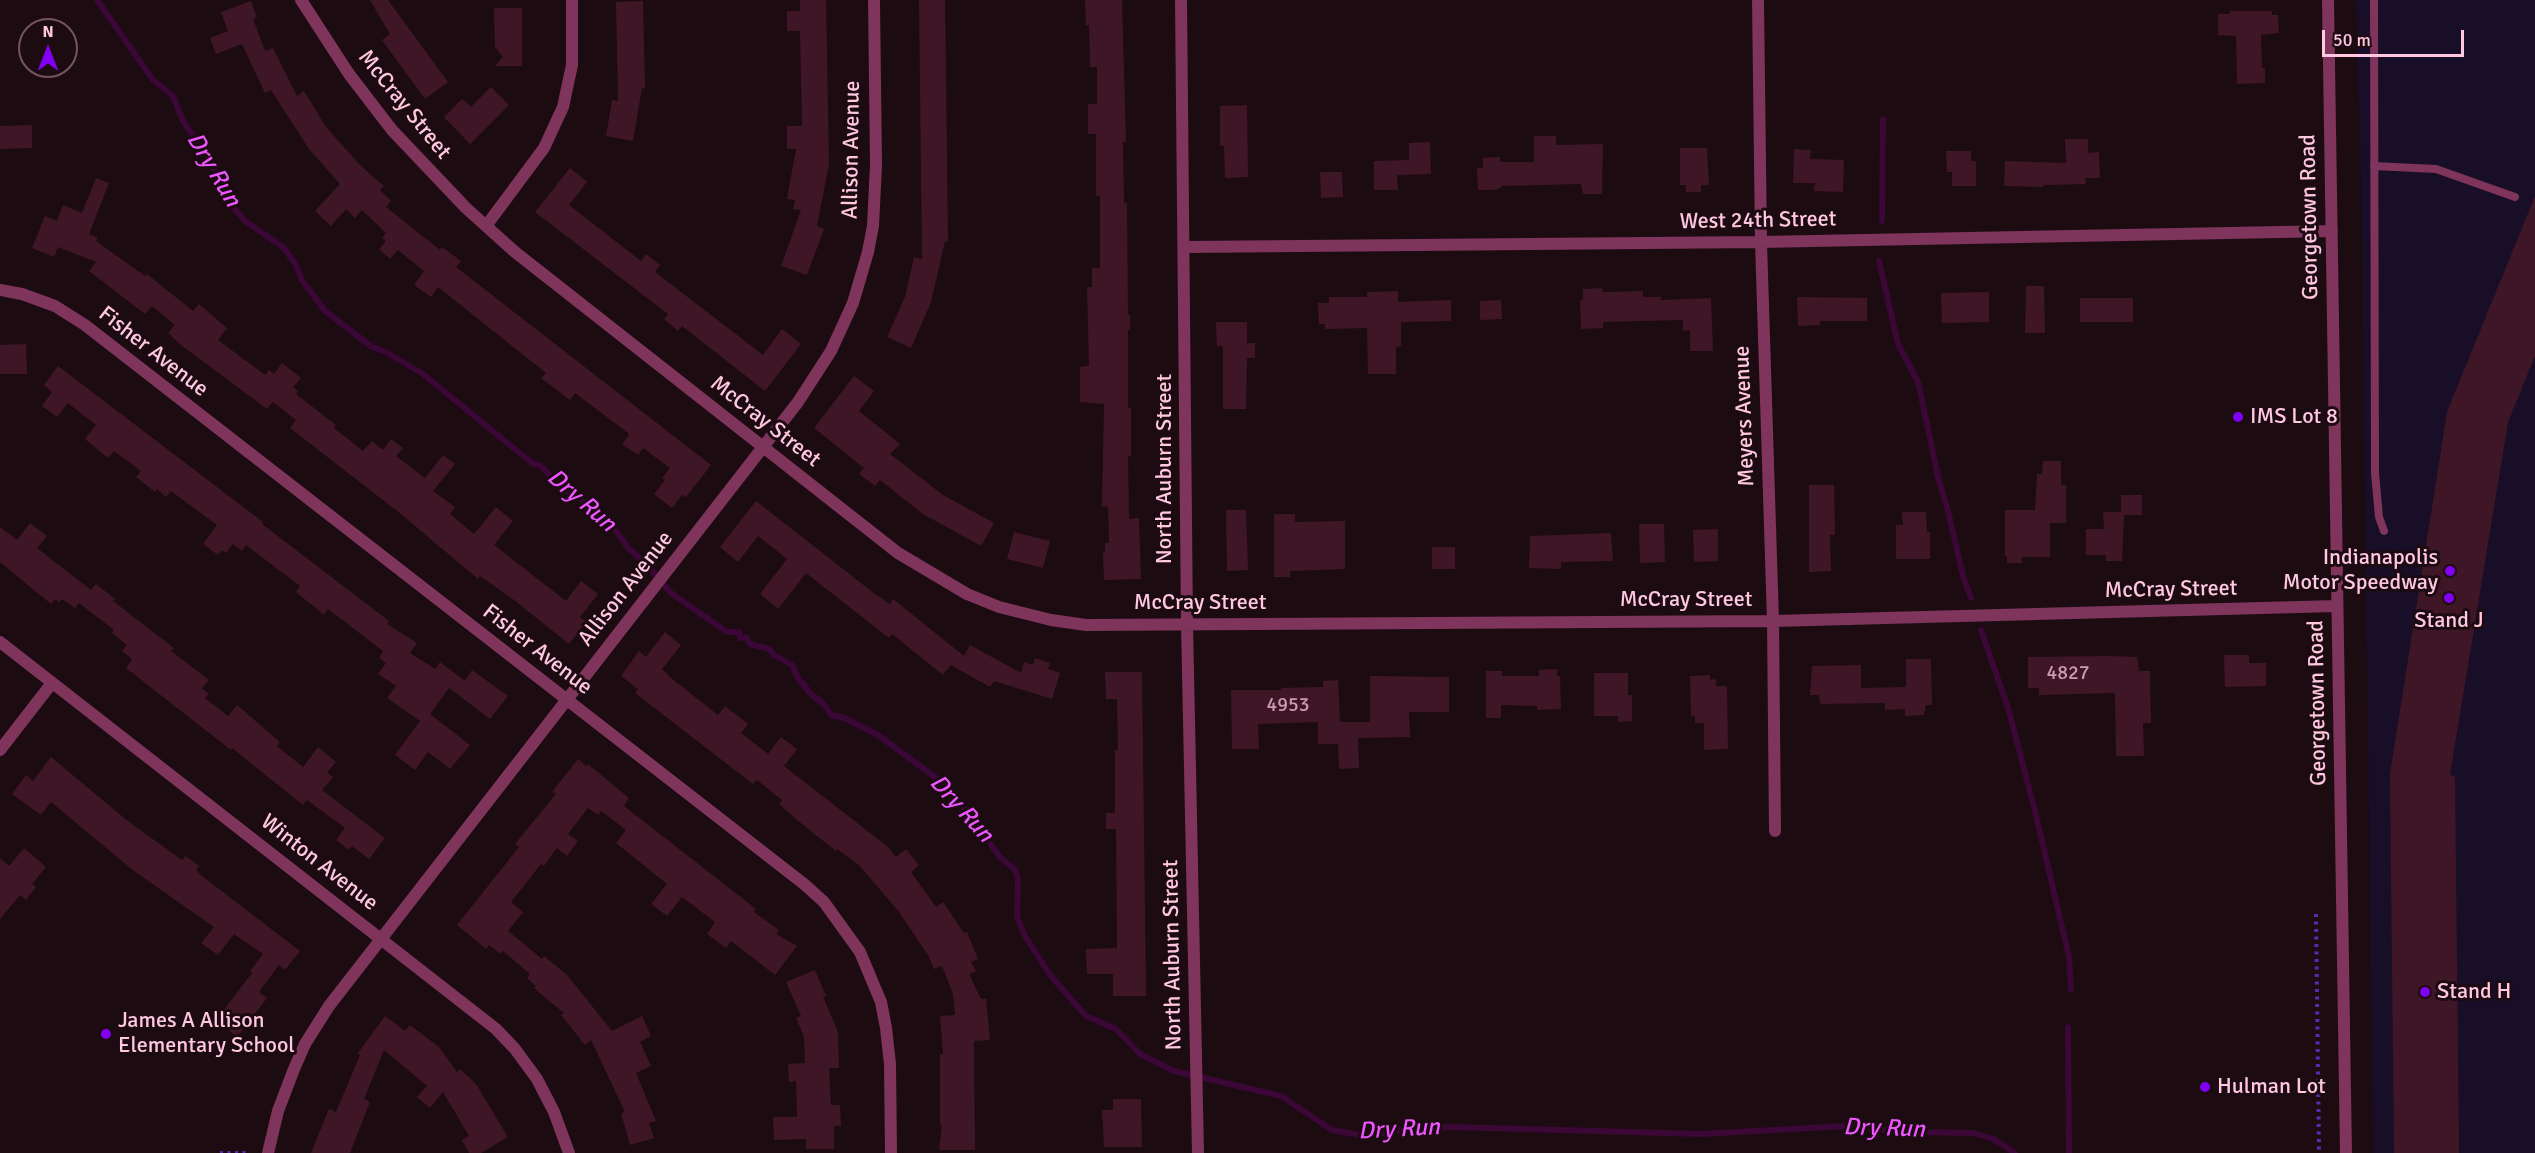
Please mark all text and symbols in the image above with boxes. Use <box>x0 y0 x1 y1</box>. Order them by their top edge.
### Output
north arrow <box>18 18 78 78</box>
scale bar <box>2325 18 2468 56</box>
text: N <box>42 22 54 42</box>
text: 50 m <box>2333 29 2371 51</box>
street label: McCray Street <box>352 45 456 165</box>
street label: Allison Avenue <box>838 81 866 219</box>
water label: Dry Run <box>180 128 246 212</box>
street label: Georgetown Road <box>2295 134 2325 300</box>
street label: West 24th Street <box>1679 206 1837 236</box>
street label: Fisher Avenue <box>93 301 213 403</box>
street label: Meyers Avenue <box>1729 345 1761 487</box>
street label: McCray Street <box>705 371 825 473</box>
street label: North Auburn Street <box>1152 374 1178 564</box>
place label: IMS Lot 8 <box>2250 404 2338 430</box>
marker: IMS Lot 8 <box>2231 410 2245 424</box>
water label: Dry Run <box>541 463 621 539</box>
street label: Allison Avenue <box>573 526 679 652</box>
place label: Indianapolis Motor Speedway <box>2283 545 2438 596</box>
marker: Indianapolis Motor Speedway <box>2443 564 2457 578</box>
street label: McCray Street <box>2104 576 2238 604</box>
street label: McCray Street <box>1620 587 1752 613</box>
street label: McCray Street <box>1134 590 1266 616</box>
marker: Stand J <box>2442 591 2456 605</box>
street label: Fisher Avenue <box>477 599 597 701</box>
place label: Stand J <box>2414 608 2484 634</box>
street label: Georgetown Road <box>2303 620 2333 786</box>
house number: 4827 <box>2046 662 2090 686</box>
house number: 4953 <box>1266 694 1310 718</box>
water label: Dry Run <box>923 769 999 849</box>
street label: Winton Avenue <box>255 809 383 917</box>
street label: North Auburn Street <box>1158 859 1188 1051</box>
place label: Stand H <box>2437 979 2511 1005</box>
marker: Stand H <box>2418 985 2432 999</box>
place label: James A Allison Elementary School <box>118 1008 295 1060</box>
marker: James A Allison Elementary School <box>99 1027 113 1041</box>
place label: Hulman Lot <box>2217 1074 2326 1100</box>
marker: Hulman Lot <box>2198 1080 2212 1094</box>
water label: Dry Run <box>1357 1113 1441 1147</box>
water label: Dry Run <box>1843 1113 1925 1145</box>

